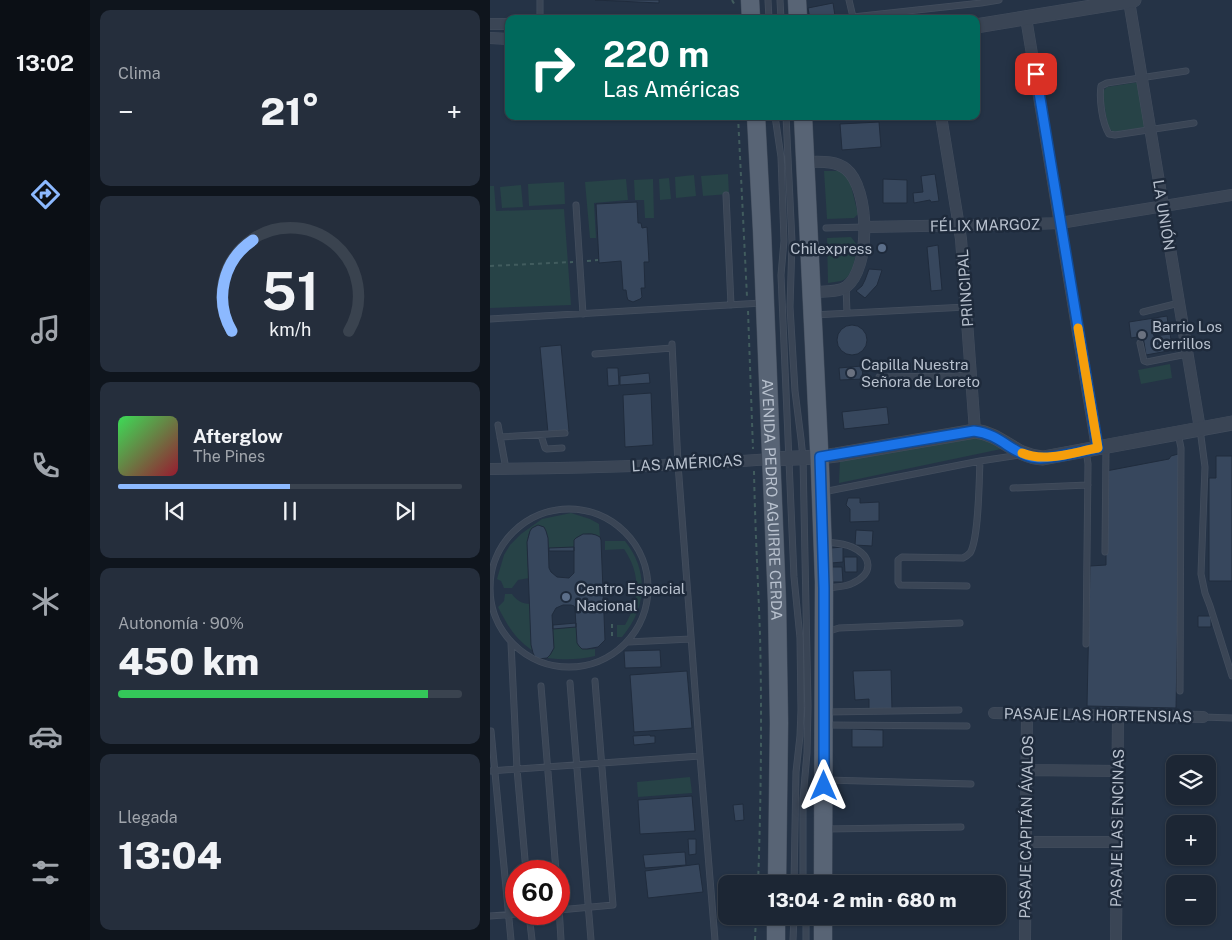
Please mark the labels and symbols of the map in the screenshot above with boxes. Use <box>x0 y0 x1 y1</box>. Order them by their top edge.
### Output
pin <box>1015 53 1057 95</box>
street label: LA UNIÓN <box>1150 178 1179 252</box>
street label: FÉLIX MARGOZ <box>930 216 1040 234</box>
place label: Chilexpress <box>790 240 872 257</box>
marker: Chilexpress <box>876 242 888 254</box>
street label: PRINCIPAL <box>954 249 976 327</box>
place label: Barrio Los Cerrillos <box>1152 318 1222 352</box>
marker: Barrio Los Cerrillos <box>1136 329 1148 341</box>
place label: Capilla Nuestra Señora de Loreto <box>861 356 980 390</box>
marker: Capilla Nuestra Señora de Loreto <box>845 367 857 379</box>
street label: AVENIDA PEDRO AGUIRRE CERDA <box>760 378 786 621</box>
street label: LAS AMÉRICAS <box>631 452 743 474</box>
place label: Centro Espacial Nacional <box>576 580 685 614</box>
marker: Centro Espacial Nacional <box>560 591 572 603</box>
street label: PASAJE LAS HORTENSIAS <box>1004 705 1192 725</box>
street label: PASAJE CAPITÁN ÁVALOS <box>1016 735 1036 919</box>
street label: PASAJE LAS ENCINAS <box>1107 749 1127 907</box>
position arrow <box>797 759 849 811</box>
speed limit sign: 60 <box>505 860 570 925</box>

